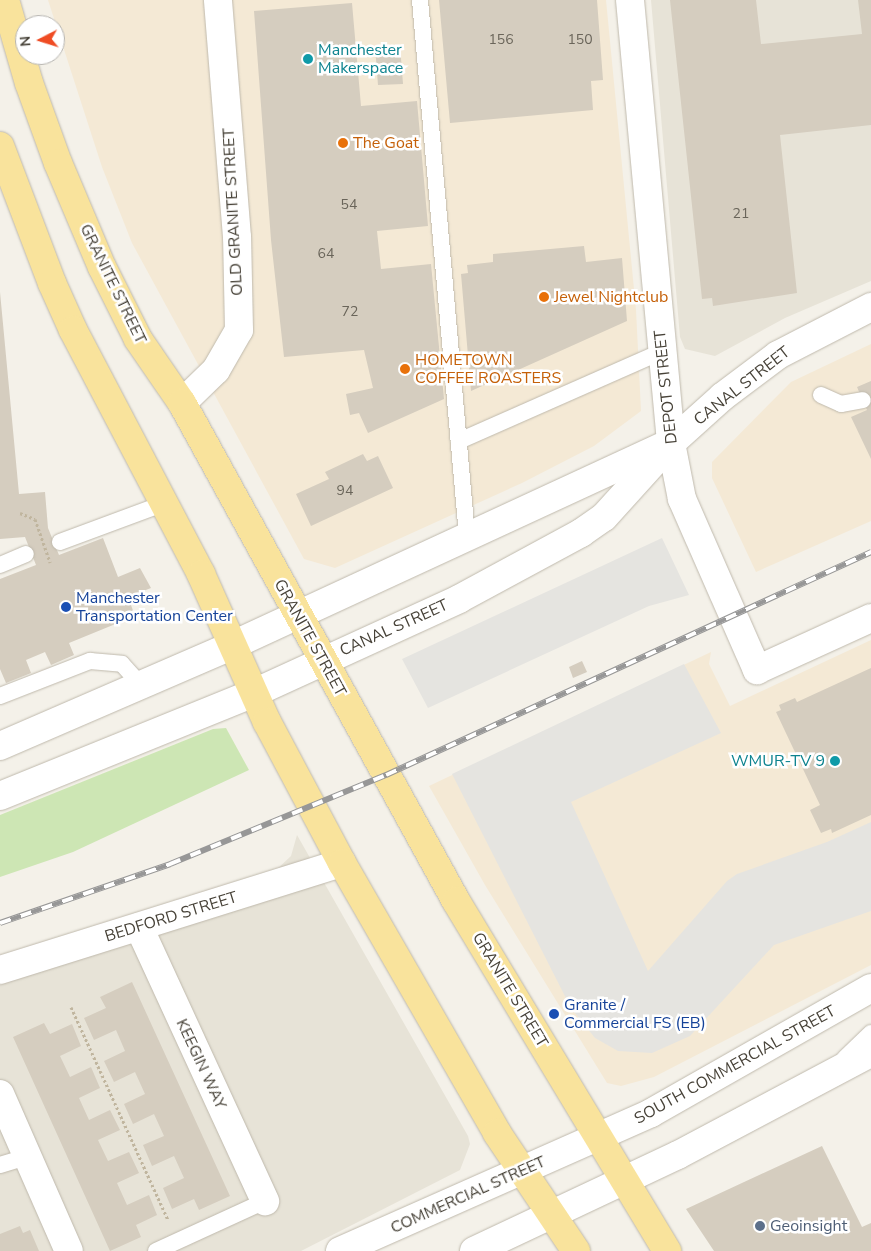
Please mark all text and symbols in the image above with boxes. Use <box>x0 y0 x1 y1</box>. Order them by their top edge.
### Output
north arrow <box>15 15 65 65</box>
house number: 156 <box>488 32 514 48</box>
house number: 150 <box>567 32 593 48</box>
text: N <box>16 35 35 47</box>
place label: Manchester Makerspace <box>318 40 403 78</box>
marker: Manchester Makerspace <box>302 53 314 65</box>
street label: OLD GRANITE STREET <box>219 128 247 296</box>
place label: The Goat <box>353 133 419 153</box>
marker: The Goat <box>337 137 349 149</box>
house number: 54 <box>341 197 357 213</box>
house number: 21 <box>733 206 749 222</box>
street label: GRANITE STREET <box>76 221 150 347</box>
house number: 64 <box>318 246 334 262</box>
place label: Jewel Nightclub <box>554 287 668 307</box>
marker: Jewel Nightclub <box>538 291 550 303</box>
house number: 72 <box>342 304 358 320</box>
street label: DEPOT STREET <box>650 329 682 445</box>
street label: CANAL STREET <box>690 343 794 429</box>
place label: HOMETOWN COFFEE ROASTERS <box>415 350 561 388</box>
marker: HOMETOWN COFFEE ROASTERS <box>399 363 411 375</box>
house number: 94 <box>337 483 353 499</box>
street label: GRANITE STREET <box>270 576 350 700</box>
place label: Manchester Transportation Center <box>76 588 233 626</box>
street label: CANAL STREET <box>337 596 451 660</box>
marker: Manchester Transportation Center <box>60 601 72 613</box>
place label: WMUR-TV 9 <box>731 751 825 771</box>
marker: WMUR-TV 9 <box>829 755 841 767</box>
street label: BEDFORD STREET <box>102 888 240 946</box>
street label: GRANITE STREET <box>468 929 552 1051</box>
place label: Granite / Commercial FS (EB) <box>564 995 706 1033</box>
street label: SOUTH COMMERCIAL STREET <box>631 1002 839 1128</box>
marker: Granite / Commercial FS (EB) <box>548 1008 560 1020</box>
street label: KEEGIN WAY <box>172 1016 230 1112</box>
street label: COMMERCIAL STREET <box>388 1152 548 1238</box>
place label: Geoinsight <box>770 1216 847 1236</box>
marker: Geoinsight <box>754 1220 766 1232</box>

